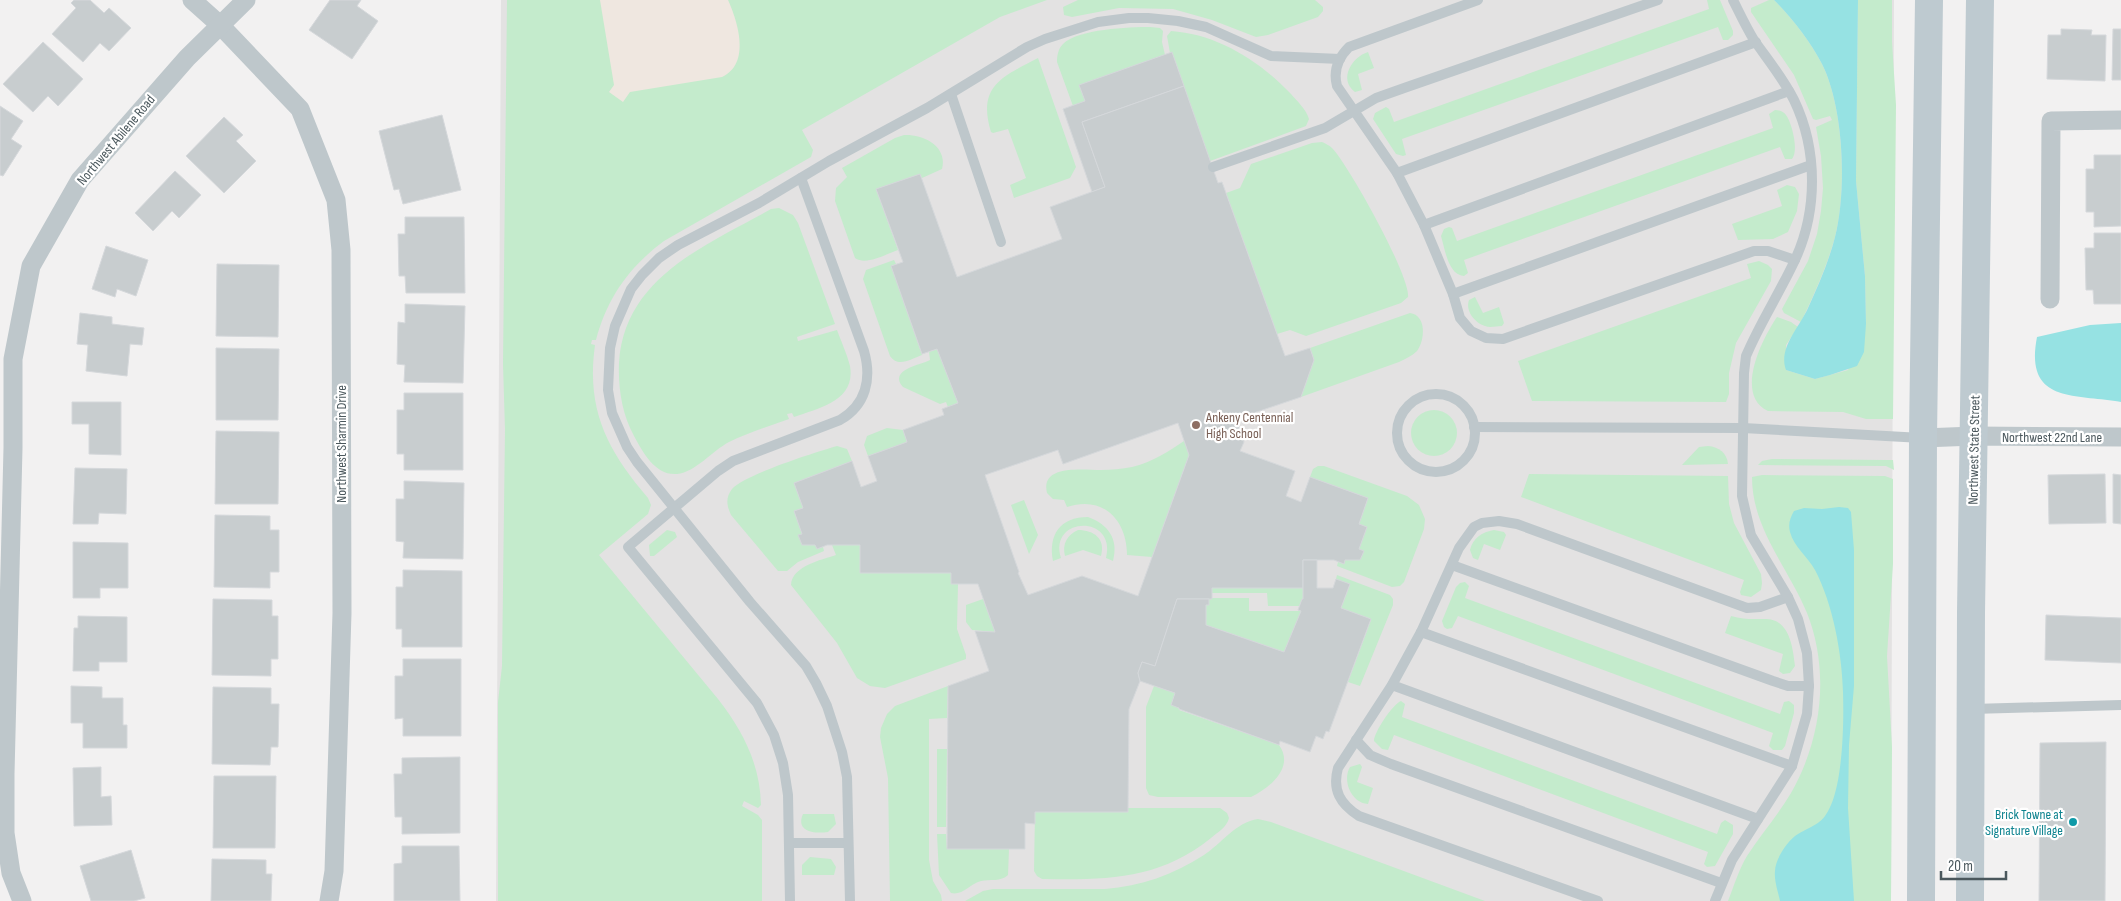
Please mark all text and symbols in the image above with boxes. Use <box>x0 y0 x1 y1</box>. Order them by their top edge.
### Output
street label: Northwest Abilene Road <box>73 91 159 188</box>
street label: Northwest Sharmin Drive <box>333 385 350 503</box>
street label: Northwest State Street <box>1965 395 1983 505</box>
place label: Ankeny Centennial High School <box>1205 409 1293 442</box>
marker: Ankeny Centennial High School <box>1190 419 1202 431</box>
street label: Northwest 22nd Lane <box>2002 429 2102 446</box>
place label: Brick Towne at Signature Village <box>1985 806 2063 839</box>
marker: Brick Towne at Signature Village <box>2067 816 2079 828</box>
scale bar <box>1941 848 2006 880</box>
text: 20 m <box>1948 857 1973 876</box>

